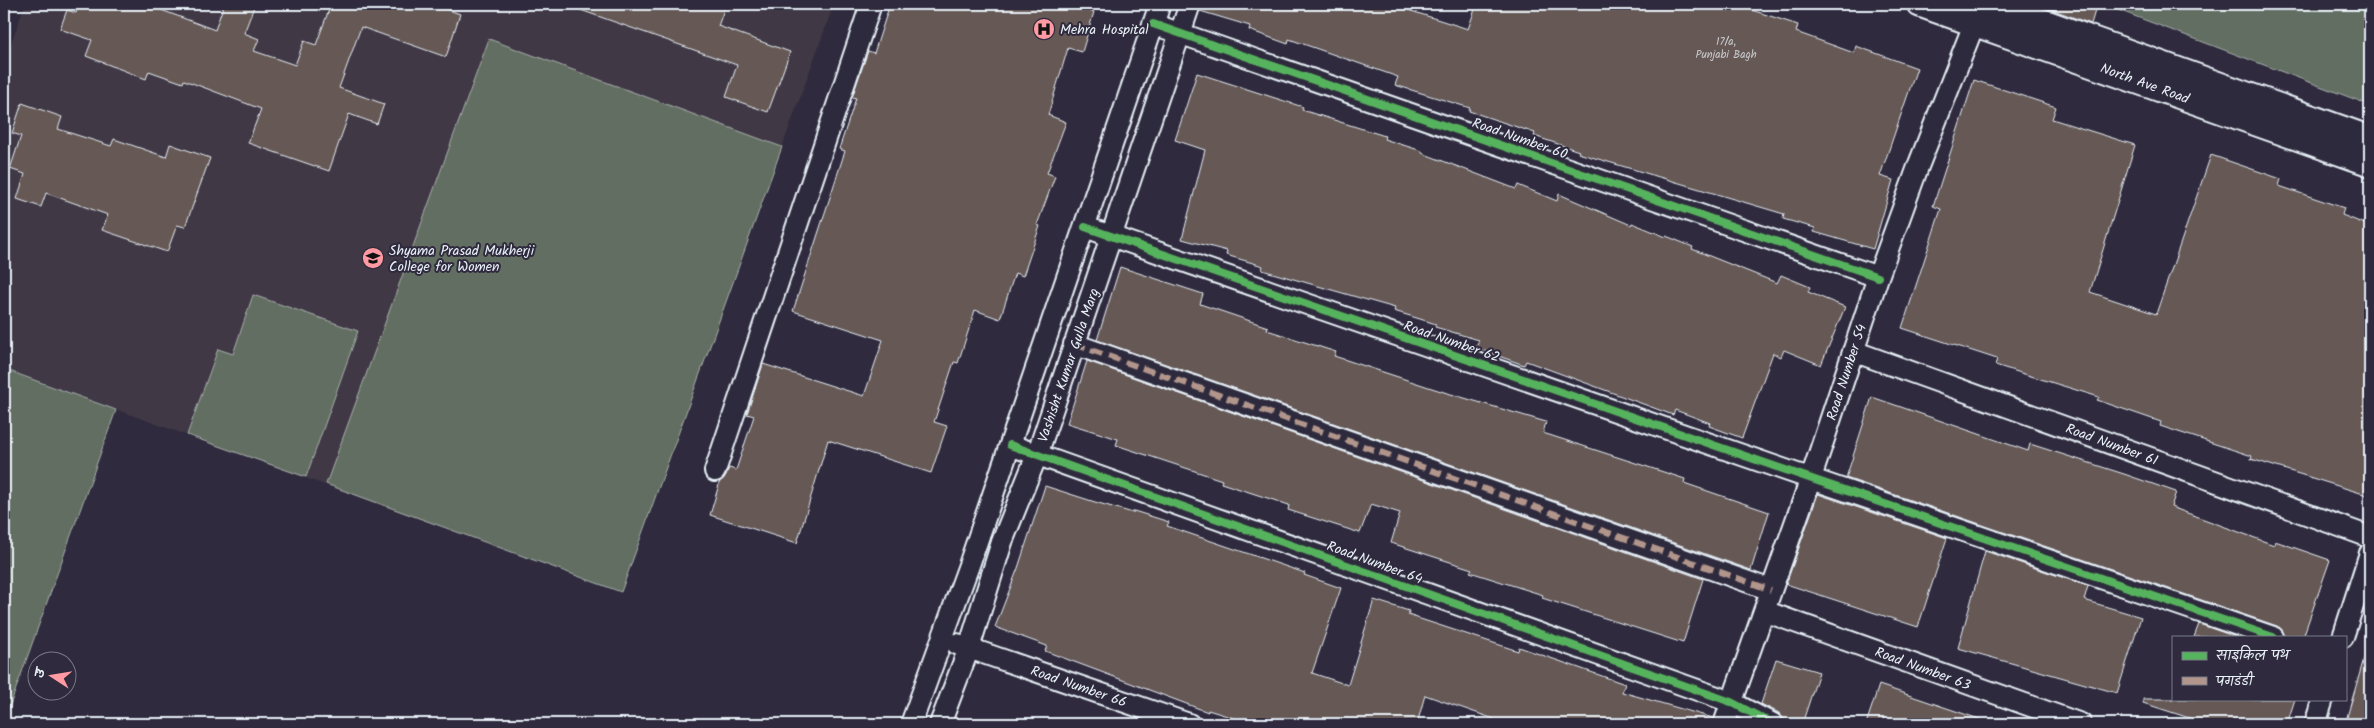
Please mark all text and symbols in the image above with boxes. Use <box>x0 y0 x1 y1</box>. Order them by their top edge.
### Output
hospital icon: Mehra Hospital <box>1032 17 1056 41</box>
place label: Mehra Hospital <box>1060 19 1149 41</box>
house number: 17/a, Punjabi Bagh <box>1695 33 1757 64</box>
street label: North Ave Road <box>2097 58 2193 111</box>
street label: Road Number 60 <box>1469 112 1570 166</box>
place label: Shyama Prasad Mukherji College for Women <box>389 240 535 278</box>
school or university icon: Shyama Prasad Mukherji College for Women <box>361 246 385 270</box>
street label: Vashisht Kumar Gulla Marg <box>1032 285 1106 445</box>
street label: Road Number 62 <box>1400 315 1503 369</box>
street label: Road Number 54 <box>1821 321 1873 423</box>
street label: Road Number 61 <box>2062 418 2161 472</box>
street label: Road Number 64 <box>1324 535 1426 591</box>
legend <box>2172 636 2346 700</box>
street label: Road Number 63 <box>1872 641 1974 697</box>
text: साइकिल पथ <box>2216 644 2291 668</box>
north arrow <box>28 650 78 700</box>
street label: Road Number 66 <box>1028 660 1130 714</box>
text: उ <box>29 664 53 680</box>
text: पगडंडी <box>2215 670 2256 694</box>

